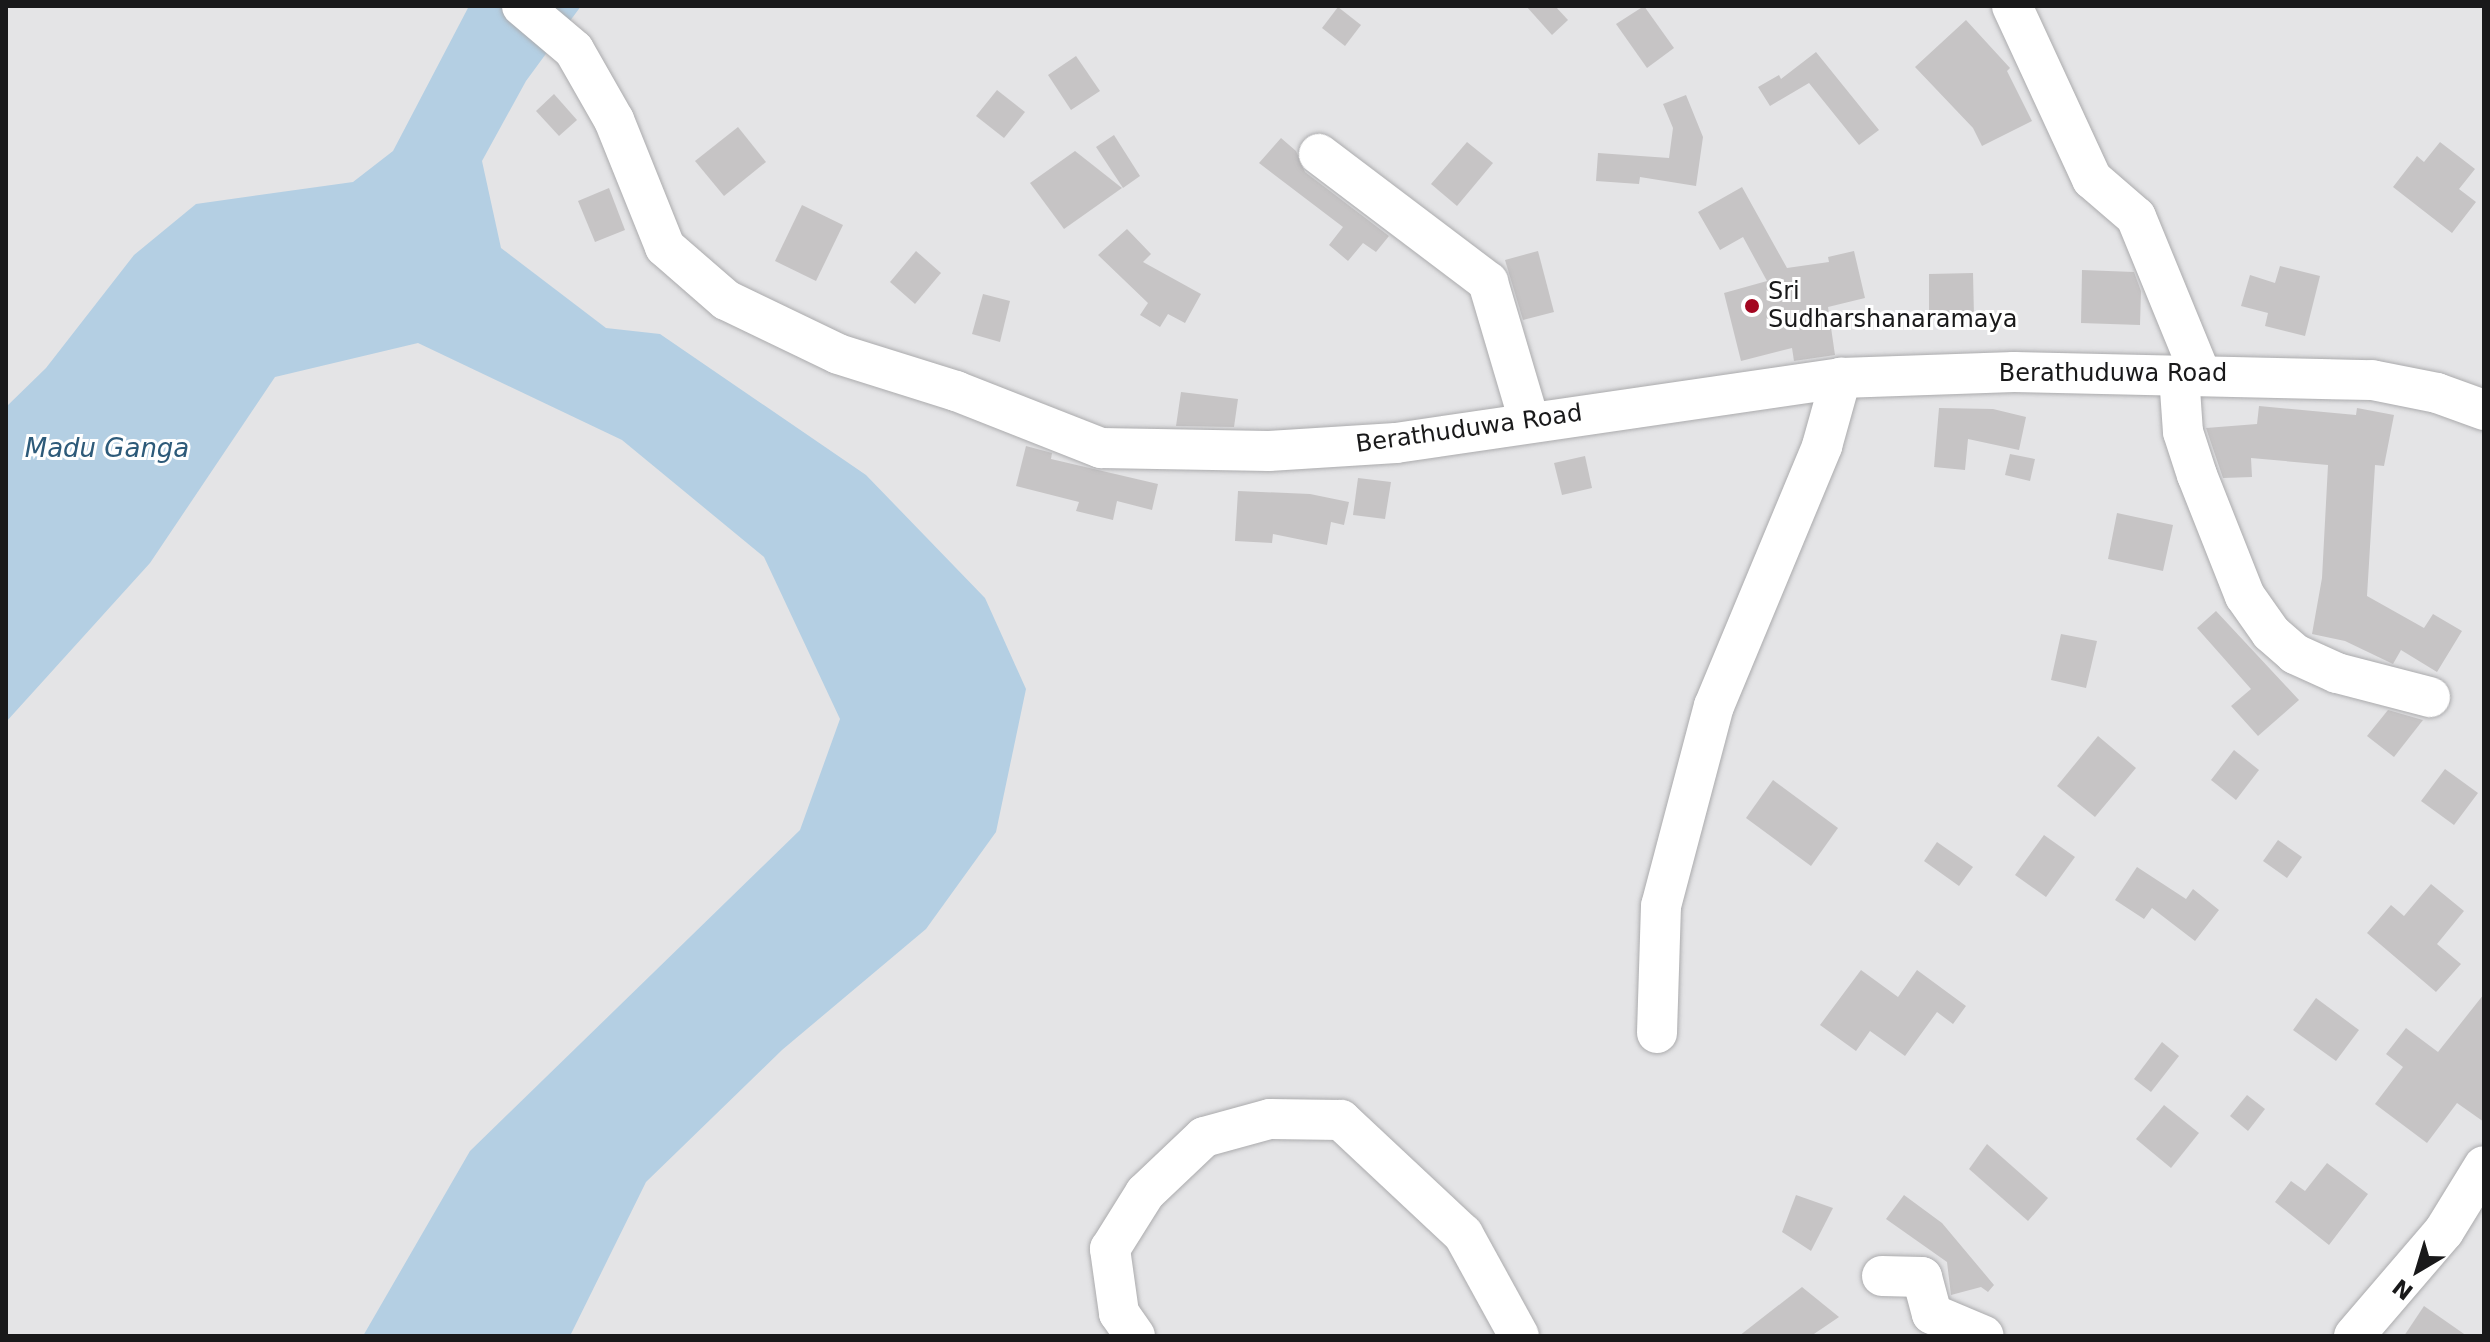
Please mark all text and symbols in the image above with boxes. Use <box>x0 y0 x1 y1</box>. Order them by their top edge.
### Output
place label: Sri Sudharshanaramaya <box>1768 278 2017 334</box>
marker: Sri Sudharshanaramaya <box>1743 297 1761 315</box>
street label: Berathuduwa Road <box>1999 360 2227 388</box>
street label: Berathuduwa Road <box>1354 399 1584 459</box>
water label: Madu Ganga <box>25 433 189 465</box>
north arrow <box>2378 1230 2458 1310</box>
text: N <box>2388 1274 2418 1305</box>

